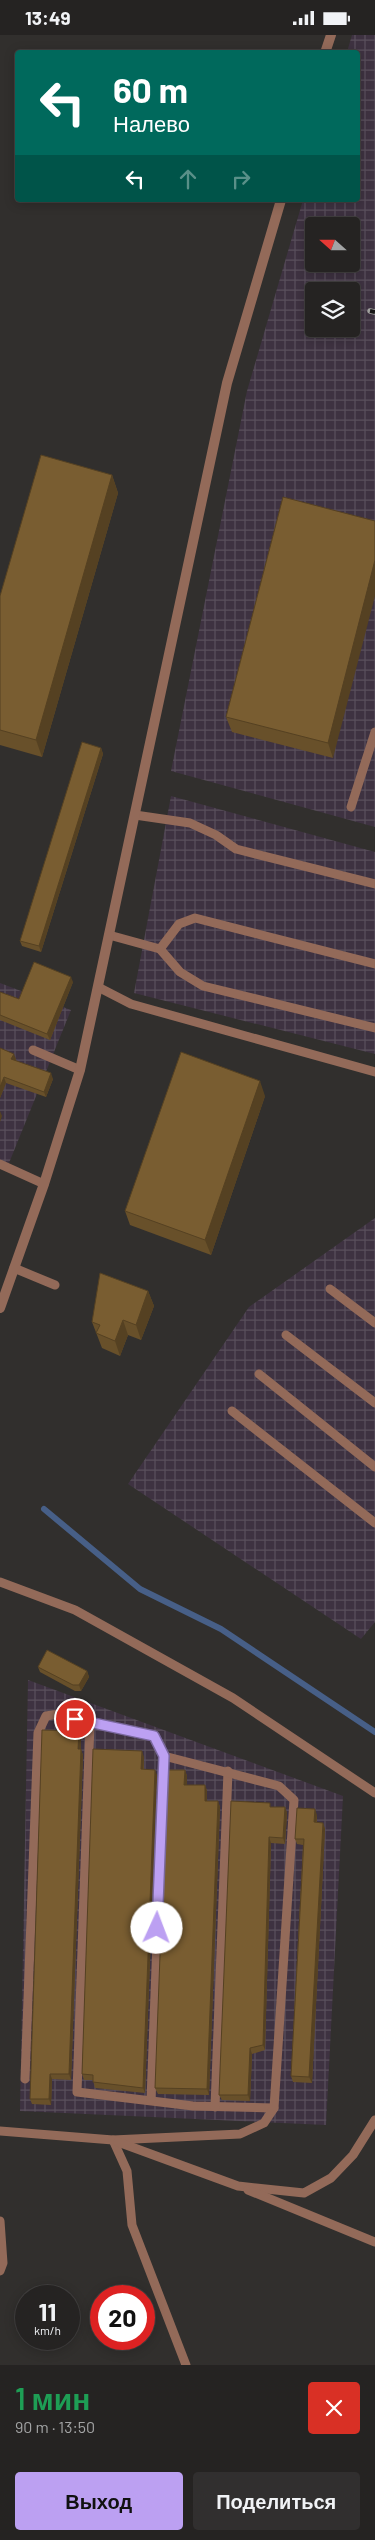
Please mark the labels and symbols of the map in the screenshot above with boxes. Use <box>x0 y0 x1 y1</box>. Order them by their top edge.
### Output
north arrow <box>305 217 360 273</box>
pin <box>54 1698 96 1740</box>
position arrow <box>130 1901 182 1953</box>
speed limit sign: 20 <box>90 2285 155 2350</box>

